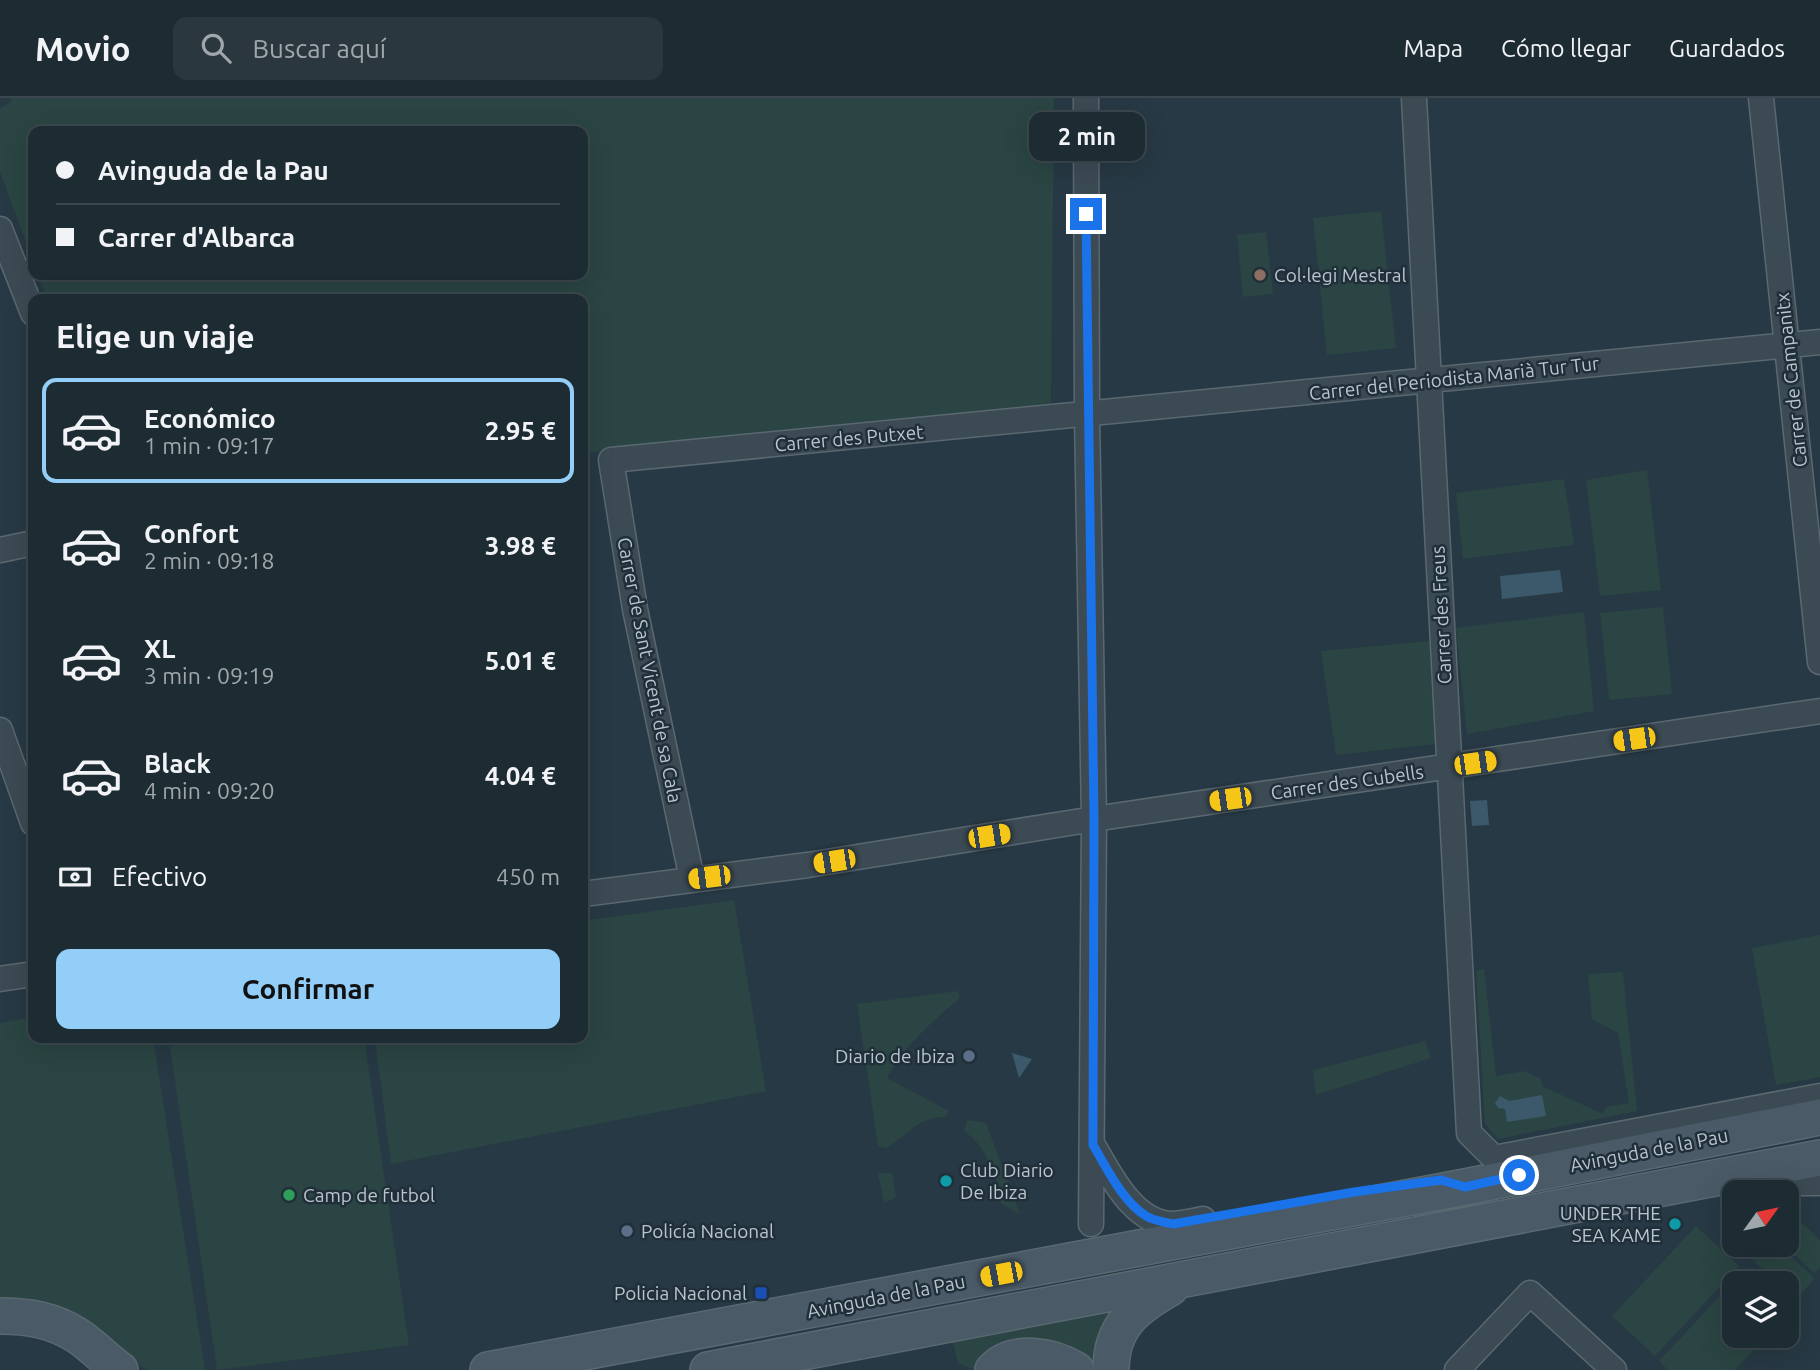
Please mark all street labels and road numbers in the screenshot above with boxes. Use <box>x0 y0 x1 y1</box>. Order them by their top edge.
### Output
street label: Carrer de Campanitx <box>1771 291 1811 468</box>
street label: Carrer del Periodista Marià Tur Tur <box>1308 352 1600 404</box>
street label: Carrer des Putxet <box>774 420 925 455</box>
street label: Carrer de Sant Vicent de sa Cala <box>613 535 687 805</box>
street label: Carrer des Freus <box>1426 545 1456 685</box>
street label: Carrer des Cubells <box>1269 760 1425 804</box>
street label: Avinguda de la Pau <box>1568 1124 1730 1176</box>
street label: Avinguda de la Pau <box>805 1270 967 1322</box>

